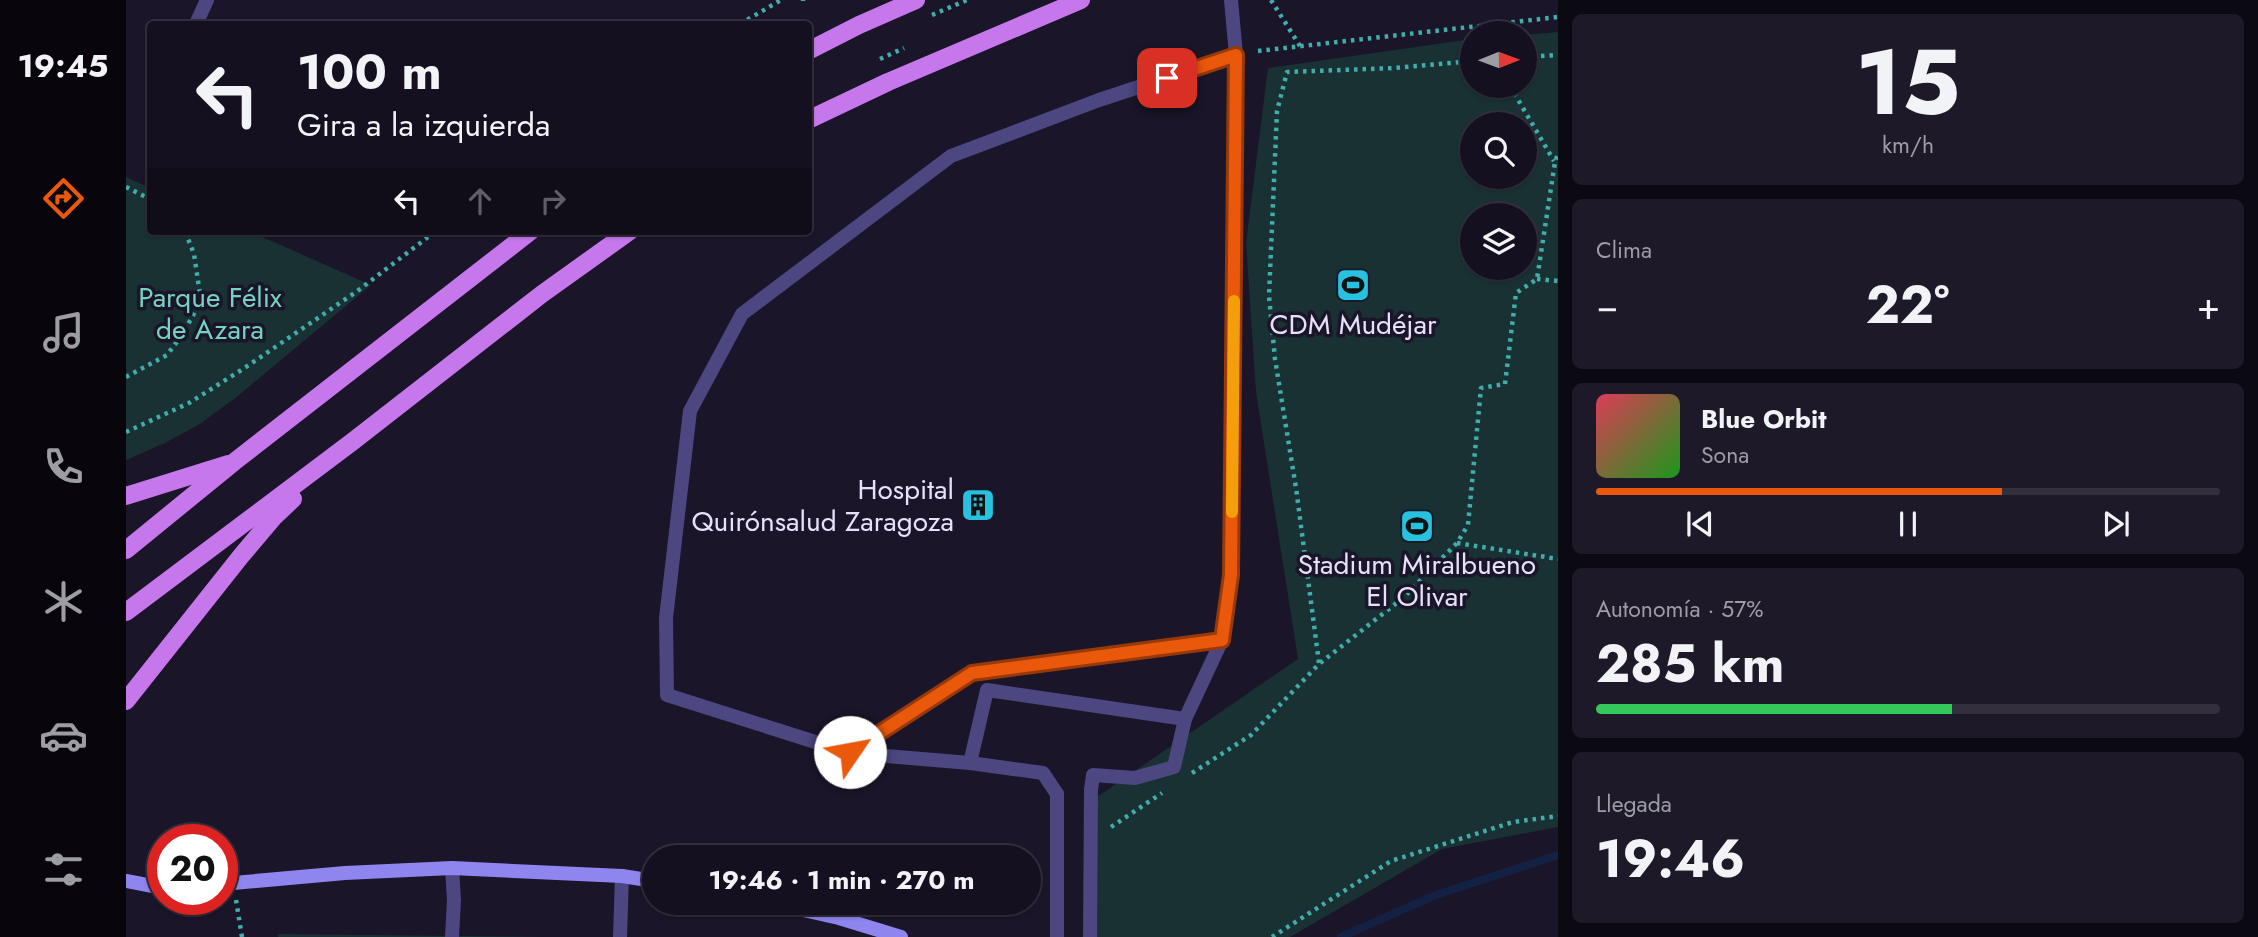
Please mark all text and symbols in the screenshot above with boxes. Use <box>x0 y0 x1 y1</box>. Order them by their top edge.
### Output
text: 15 <box>1855 17 1961 148</box>
north arrow <box>1460 21 1536 98</box>
map controls <box>1460 21 1537 280</box>
text: 100 m <box>297 37 442 107</box>
text: 19:45 <box>18 43 108 89</box>
pin <box>1137 48 1197 108</box>
icon: left <box>182 49 273 140</box>
icon: arrive <box>1148 59 1186 97</box>
text: Gira a la izquierda <box>297 102 550 148</box>
button: search <box>1460 112 1537 189</box>
text: km/h <box>1882 128 1934 162</box>
icon: directions <box>39 174 88 223</box>
icon: left <box>388 182 426 220</box>
icon: ahead <box>461 182 499 220</box>
icon: right <box>534 182 572 220</box>
button: layers <box>1460 203 1537 280</box>
text: Clima <box>1596 233 1652 267</box>
sports icon: CDM Mudéjar <box>1334 266 1372 304</box>
text: 22° <box>1866 267 1949 343</box>
park label: Parque Félix de Azara <box>138 277 282 350</box>
text: − <box>1596 278 1618 333</box>
text: + <box>2197 278 2220 333</box>
place label: CDM Mudéjar <box>1269 304 1437 345</box>
icon: music <box>39 308 88 357</box>
text: Blue Orbit <box>1701 400 1826 438</box>
text: Sona <box>1701 438 1749 472</box>
icon: phone <box>39 442 88 491</box>
place label: Hospital Quirónsalud Zaragoza <box>691 469 954 542</box>
building icon: Hospital Quirónsalud Zaragoza <box>959 486 997 524</box>
icon: previous <box>1681 505 1719 543</box>
icon: pause <box>1889 505 1927 543</box>
icon: next <box>2097 505 2135 543</box>
sports icon: Stadium Miralbueno El Olivar <box>1398 507 1436 545</box>
place label: Stadium Miralbueno El Olivar <box>1298 544 1536 617</box>
icon: climate <box>39 577 88 626</box>
text: Autonomía · 57% <box>1596 592 1764 626</box>
text: 285 km <box>1596 626 1785 702</box>
icon: car <box>39 711 88 760</box>
position arrow <box>813 715 887 789</box>
text: Llegada <box>1596 787 1672 821</box>
text: 19:46 <box>1596 821 1745 897</box>
speed limit sign: 20 <box>147 824 238 915</box>
icon: filters <box>39 845 88 894</box>
text: 19:46 · 1 min · 270 m <box>708 861 975 899</box>

